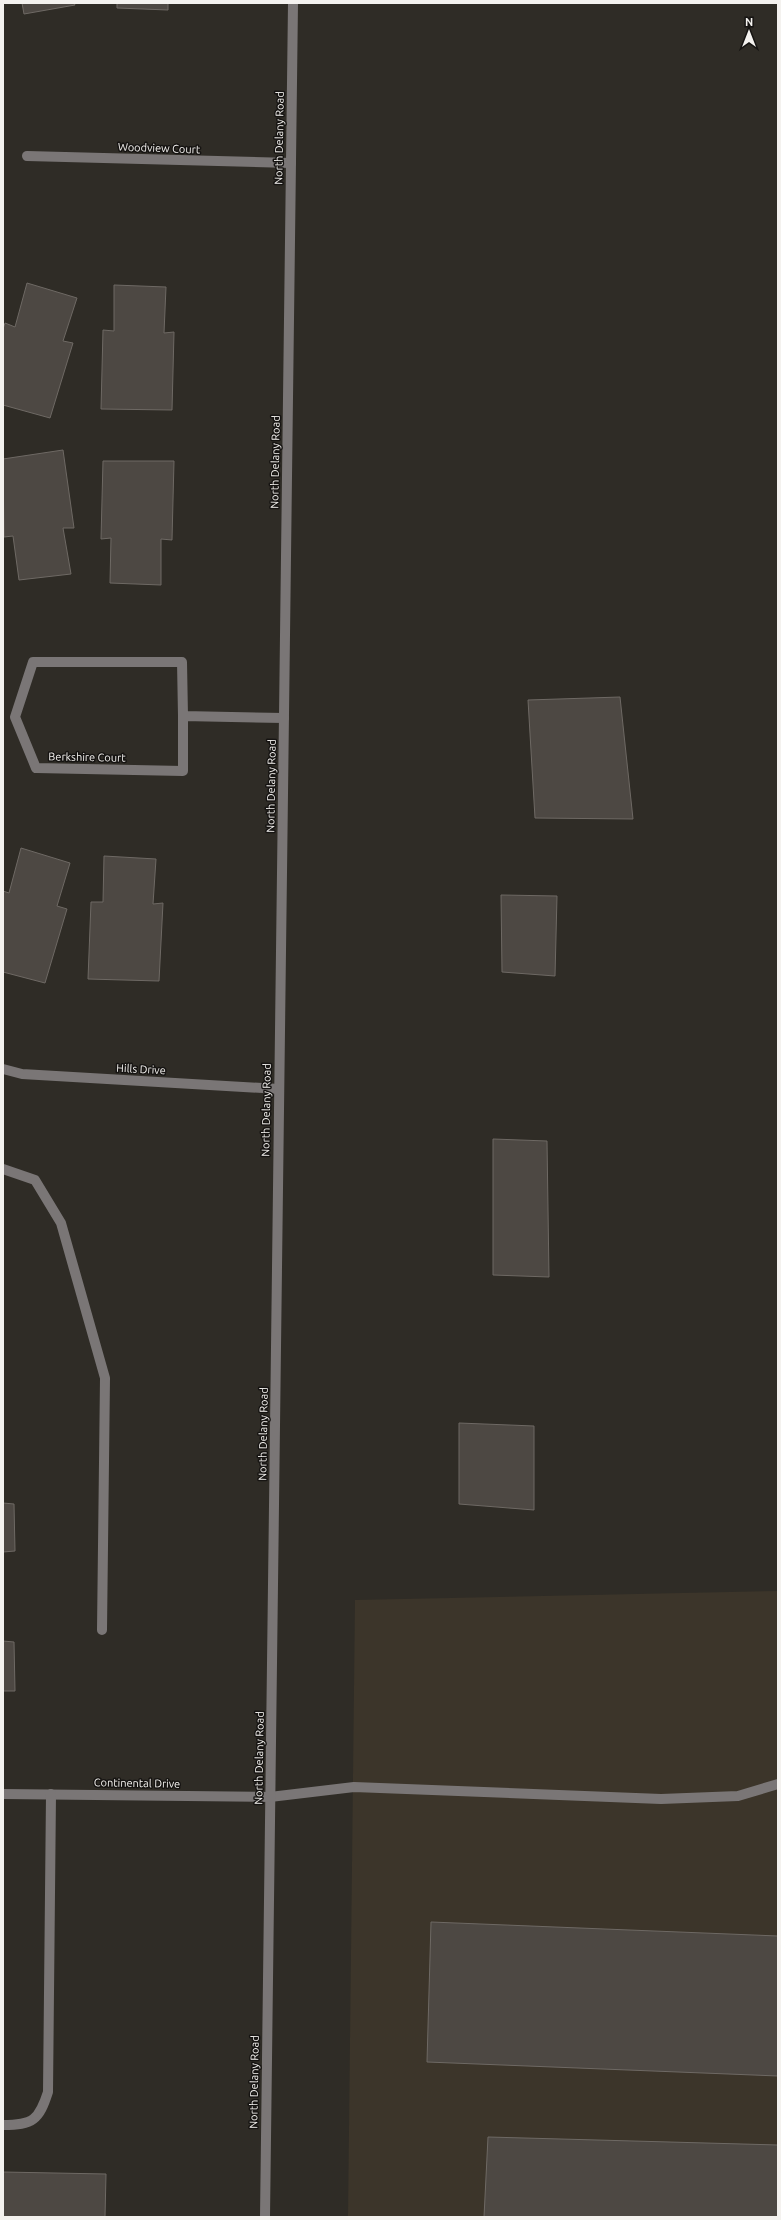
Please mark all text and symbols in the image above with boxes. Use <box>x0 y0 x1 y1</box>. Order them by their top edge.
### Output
north arrow <box>729 12 769 52</box>
text: N <box>745 16 753 28</box>
street label: North Delany Road <box>272 91 286 185</box>
street label: Woodview Court <box>118 141 201 155</box>
street label: North Delany Road <box>268 415 282 509</box>
street label: North Delany Road <box>264 739 278 833</box>
street label: Berkshire Court <box>48 750 126 764</box>
street label: Hills Drive <box>116 1062 166 1076</box>
street label: North Delany Road <box>259 1063 273 1157</box>
street label: North Delany Road <box>256 1387 270 1481</box>
street label: North Delany Road <box>252 1711 266 1805</box>
street label: Continental Drive <box>94 1776 180 1790</box>
street label: North Delany Road <box>247 2035 261 2129</box>

